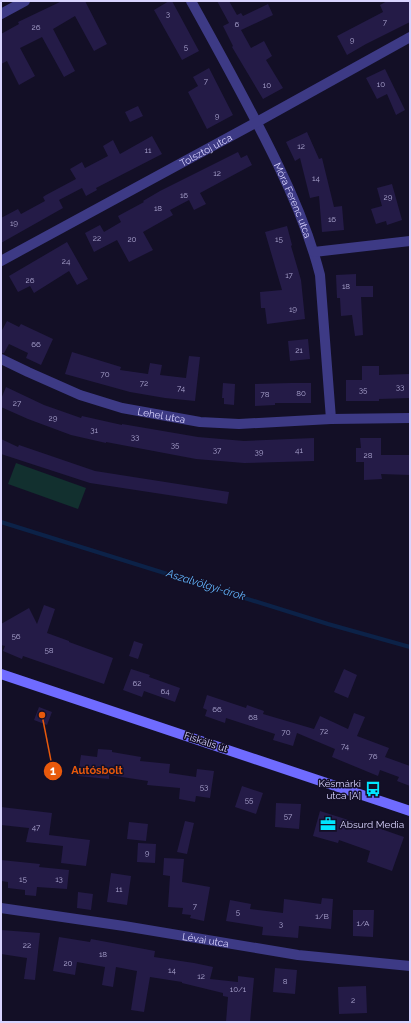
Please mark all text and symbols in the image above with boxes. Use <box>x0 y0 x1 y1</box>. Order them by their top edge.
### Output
house number: 3 <box>166 9 170 19</box>
house number: 7 <box>383 17 388 27</box>
house number: 6 <box>235 19 240 29</box>
house number: 26 <box>32 22 41 32</box>
house number: 9 <box>350 35 355 45</box>
house number: 5 <box>184 42 189 52</box>
house number: 7 <box>204 76 209 86</box>
house number: 10 <box>377 79 385 89</box>
house number: 10 <box>263 80 271 90</box>
house number: 9 <box>215 111 220 121</box>
street label: Tolsztoj utca <box>178 131 234 168</box>
house number: 12 <box>297 141 305 151</box>
house number: 11 <box>145 145 152 155</box>
street label: Móra Ferenc utca <box>272 161 314 239</box>
house number: 12 <box>213 168 221 178</box>
house number: 14 <box>312 173 321 183</box>
house number: 16 <box>180 190 188 200</box>
house number: 29 <box>384 192 393 202</box>
house number: 18 <box>154 203 162 213</box>
house number: 16 <box>328 214 336 224</box>
house number: 19 <box>10 218 18 228</box>
house number: 22 <box>93 233 101 243</box>
house number: 20 <box>127 234 137 244</box>
house number: 15 <box>275 234 284 244</box>
house number: 24 <box>62 256 71 266</box>
house number: 17 <box>285 270 294 280</box>
house number: 26 <box>26 275 35 285</box>
house number: 18 <box>342 281 350 291</box>
house number: 19 <box>289 304 297 314</box>
house number: 66 <box>31 339 41 349</box>
house number: 21 <box>295 345 303 355</box>
house number: 70 <box>100 369 110 379</box>
house number: 72 <box>140 378 148 388</box>
house number: 33 <box>396 382 404 392</box>
house number: 74 <box>177 383 186 393</box>
house number: 35 <box>359 385 368 395</box>
house number: 80 <box>296 388 306 398</box>
house number: 78 <box>260 389 270 399</box>
house number: 27 <box>13 398 22 408</box>
street label: Lehel utca <box>137 405 186 425</box>
house number: 29 <box>49 413 58 423</box>
house number: 31 <box>90 425 98 435</box>
house number: 33 <box>131 432 139 442</box>
house number: 35 <box>171 440 180 450</box>
house number: 37 <box>213 445 222 455</box>
house number: 41 <box>295 445 303 455</box>
house number: 39 <box>255 447 264 457</box>
house number: 28 <box>364 450 373 460</box>
water label: Aszalvölgyi-árok <box>164 566 247 603</box>
house number: 56 <box>11 631 21 641</box>
house number: 58 <box>44 645 54 655</box>
house number: 62 <box>133 678 142 688</box>
house number: 64 <box>160 686 170 696</box>
house number: 66 <box>212 704 222 714</box>
house number: 68 <box>248 712 258 722</box>
house number: 72 <box>320 726 328 736</box>
house number: 70 <box>281 727 291 737</box>
street label: Fiskális út <box>183 730 230 754</box>
house number: 74 <box>341 741 350 751</box>
house number: 76 <box>368 751 378 761</box>
callout: Autósbolt <box>43 759 131 782</box>
text: 1 <box>50 764 56 778</box>
text: Autósbolt <box>71 764 124 777</box>
place label: Késmárki utca [A] <box>319 778 361 801</box>
bus stop icon: Késmárki utca [A] <box>364 780 382 798</box>
house number: 53 <box>200 782 208 792</box>
house number: 55 <box>245 795 254 805</box>
house number: 57 <box>284 811 293 821</box>
office icon: Absurd Media <box>319 815 337 833</box>
place label: Absurd Media <box>340 819 404 830</box>
house number: 47 <box>32 822 41 832</box>
house number: 9 <box>145 848 150 858</box>
house number: 15 <box>19 874 28 884</box>
house number: 13 <box>55 874 63 884</box>
house number: 11 <box>116 884 123 894</box>
house number: 7 <box>193 901 198 911</box>
house number: 5 <box>236 907 241 917</box>
house number: 1/B <box>315 911 329 921</box>
house number: 1/A <box>356 918 370 928</box>
house number: 3 <box>279 919 283 929</box>
street label: Lévai utca <box>181 930 230 949</box>
house number: 22 <box>23 940 31 950</box>
house number: 18 <box>99 949 107 959</box>
house number: 20 <box>63 958 73 968</box>
house number: 14 <box>168 965 177 975</box>
house number: 12 <box>197 971 205 981</box>
house number: 8 <box>283 976 288 986</box>
house number: 10/1 <box>230 984 247 994</box>
house number: 2 <box>351 995 355 1005</box>

